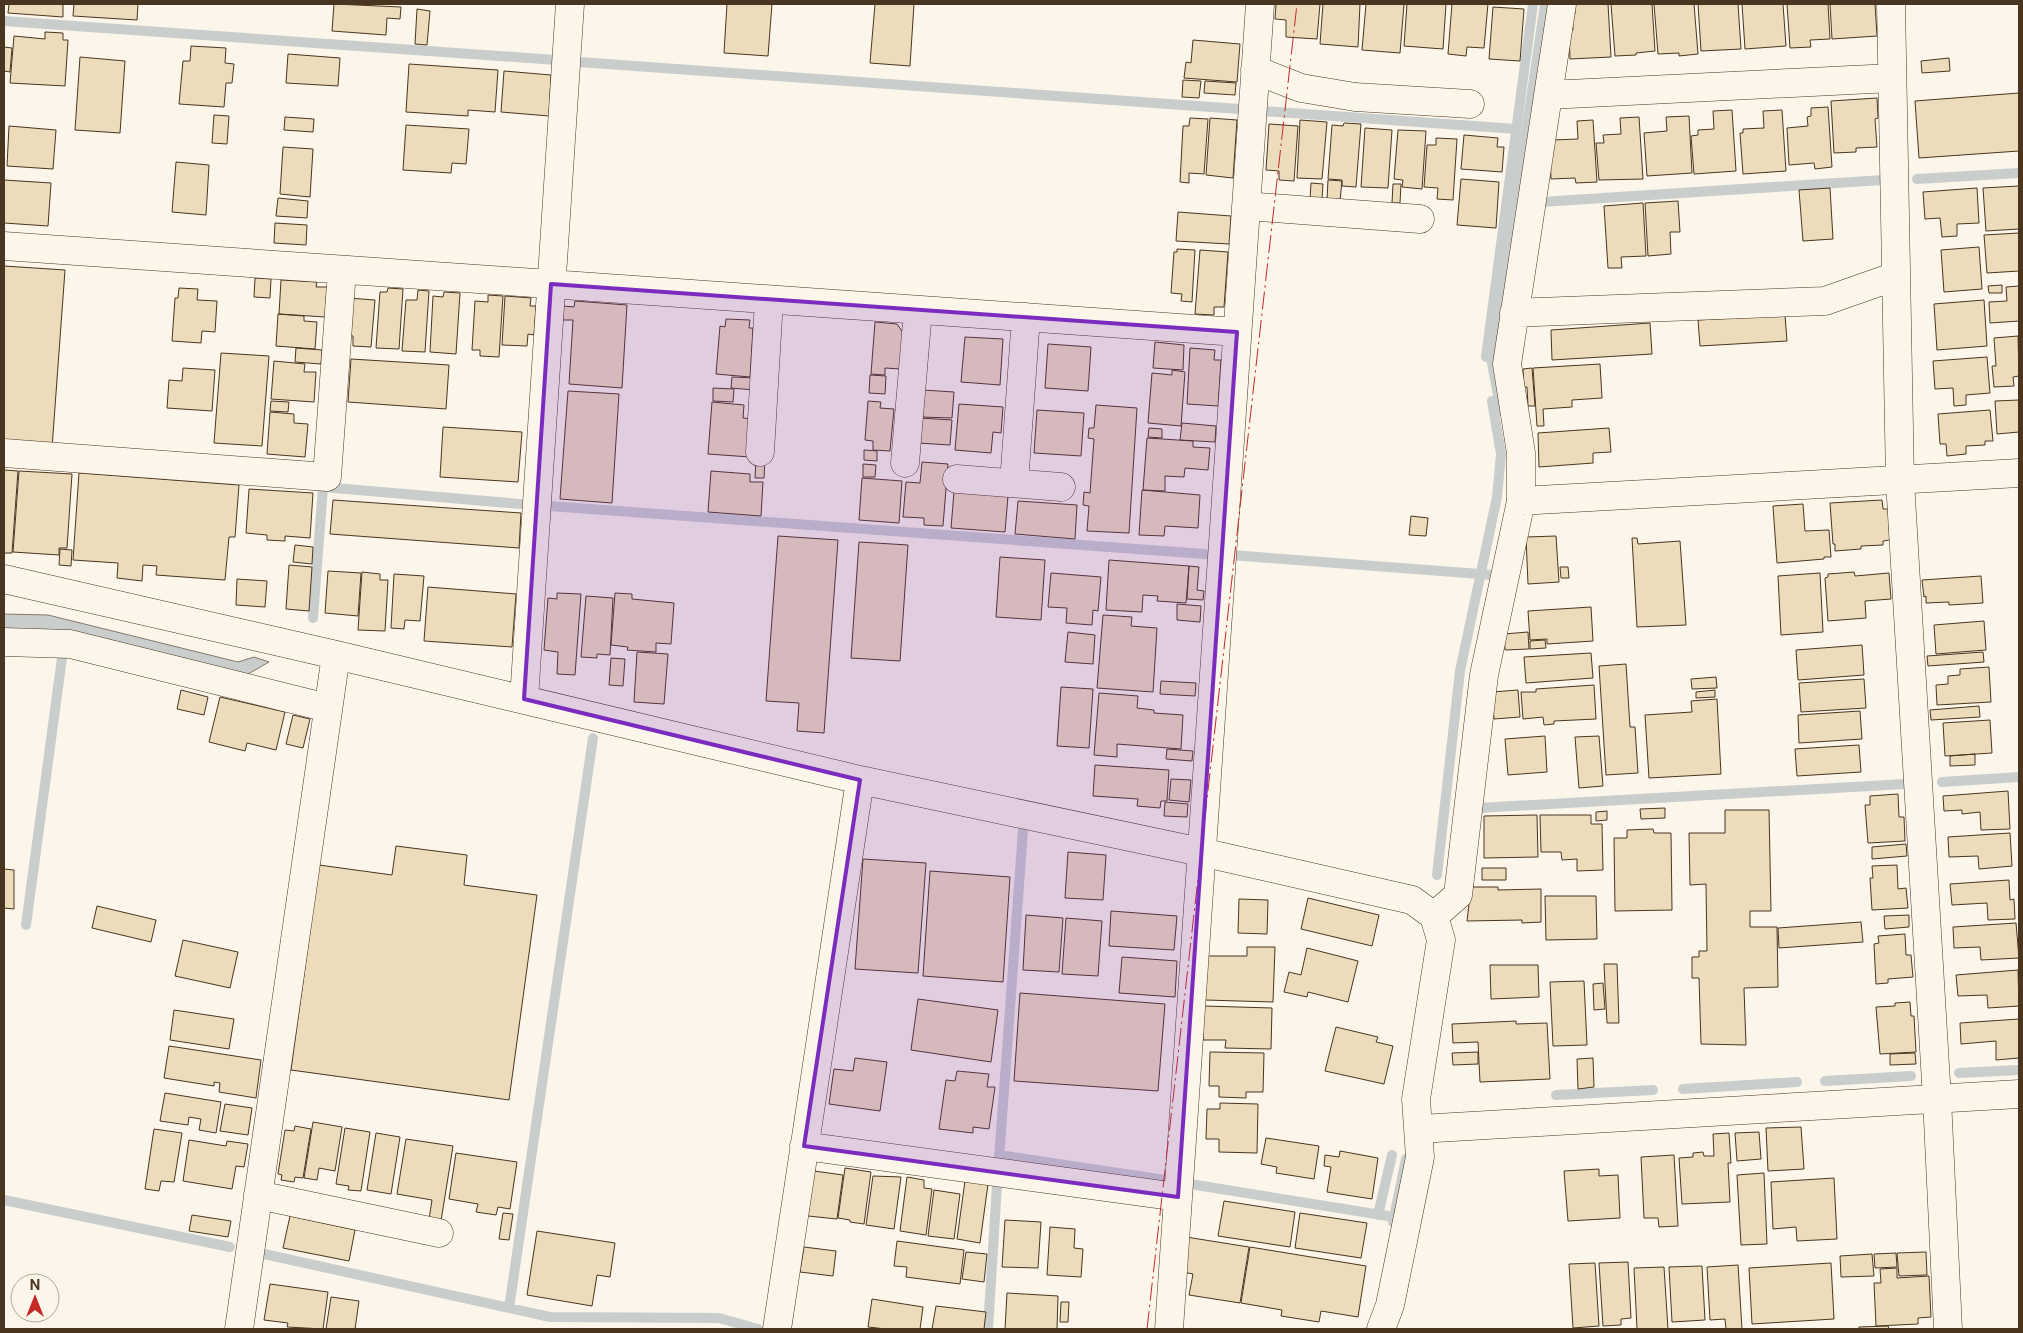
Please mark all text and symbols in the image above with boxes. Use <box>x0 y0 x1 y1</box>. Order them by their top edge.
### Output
north arrow <box>10 1273 60 1323</box>
text: N <box>30 1277 40 1293</box>

